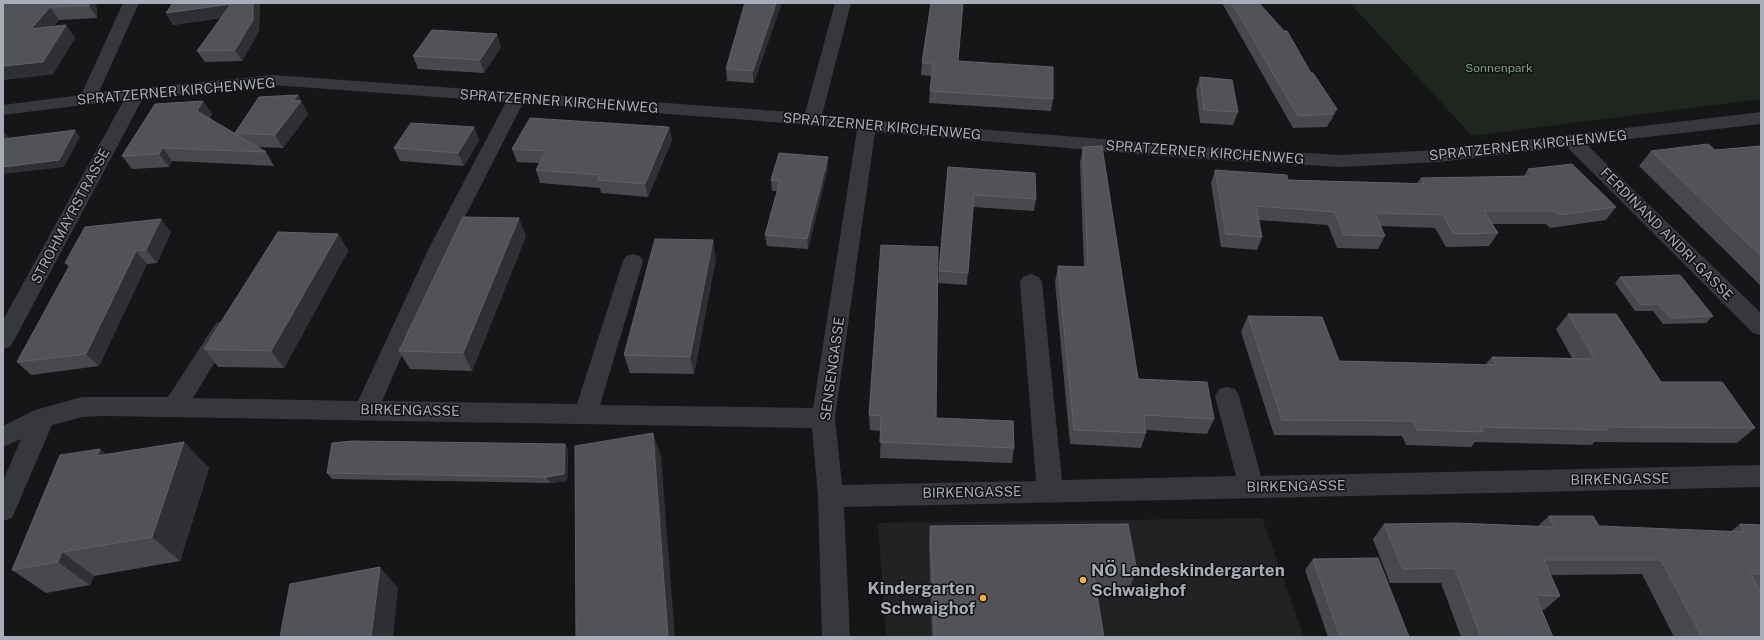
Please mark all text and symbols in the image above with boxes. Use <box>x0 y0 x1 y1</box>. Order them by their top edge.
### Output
park label: Sonnenpark <box>1465 61 1533 75</box>
street label: SPRATZERNER KIRCHENWEG <box>76 74 276 108</box>
street label: SPRATZERNER KIRCHENWEG <box>459 86 659 116</box>
street label: SPRATZERNER KIRCHENWEG <box>782 109 982 143</box>
street label: SPRATZERNER KIRCHENWEG <box>1428 127 1628 163</box>
street label: SPRATZERNER KIRCHENWEG <box>1105 137 1305 167</box>
street label: STROHMAYRSTRASSE <box>27 146 113 286</box>
street label: FERDINAND ANDRI-GASSE <box>1597 164 1737 304</box>
street label: SENSENGASSE <box>817 316 847 422</box>
street label: BIRKENGASSE <box>360 401 460 419</box>
street label: BIRKENGASSE <box>1570 470 1670 488</box>
street label: BIRKENGASSE <box>1246 477 1346 495</box>
street label: BIRKENGASSE <box>922 483 1022 501</box>
place label: NÖ Landeskindergarten Schwaighof <box>1091 559 1285 600</box>
marker: NÖ Landeskindergarten Schwaighof <box>1078 575 1088 585</box>
place label: Kindergarten Schwaighof <box>867 578 975 618</box>
marker: Kindergarten Schwaighof <box>978 593 988 603</box>

